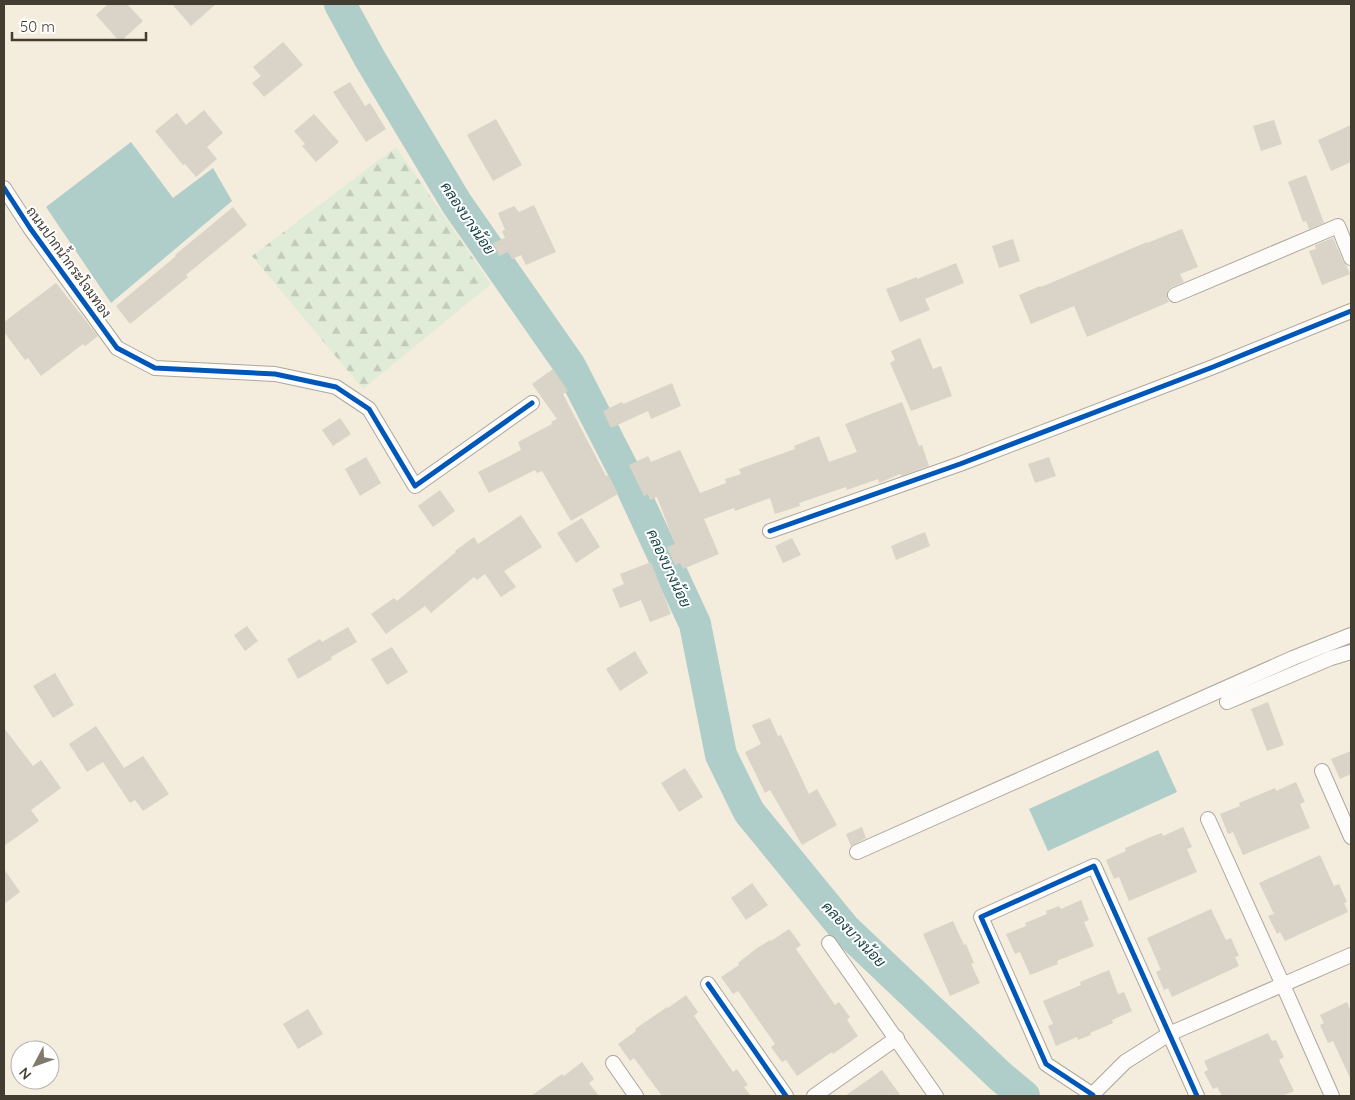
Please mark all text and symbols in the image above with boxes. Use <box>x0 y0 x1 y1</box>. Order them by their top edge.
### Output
scale bar <box>12 10 146 42</box>
text: 50 m <box>20 17 55 36</box>
water label: คลองบางน้อย <box>437 178 500 259</box>
street label: ถนนปากน้ำกระโจมทอง <box>22 201 118 321</box>
water label: คลองบางน้อย <box>643 526 696 610</box>
water label: คลองบางน้อย <box>818 897 890 971</box>
north arrow <box>10 1040 60 1090</box>
text: N <box>15 1064 35 1083</box>

